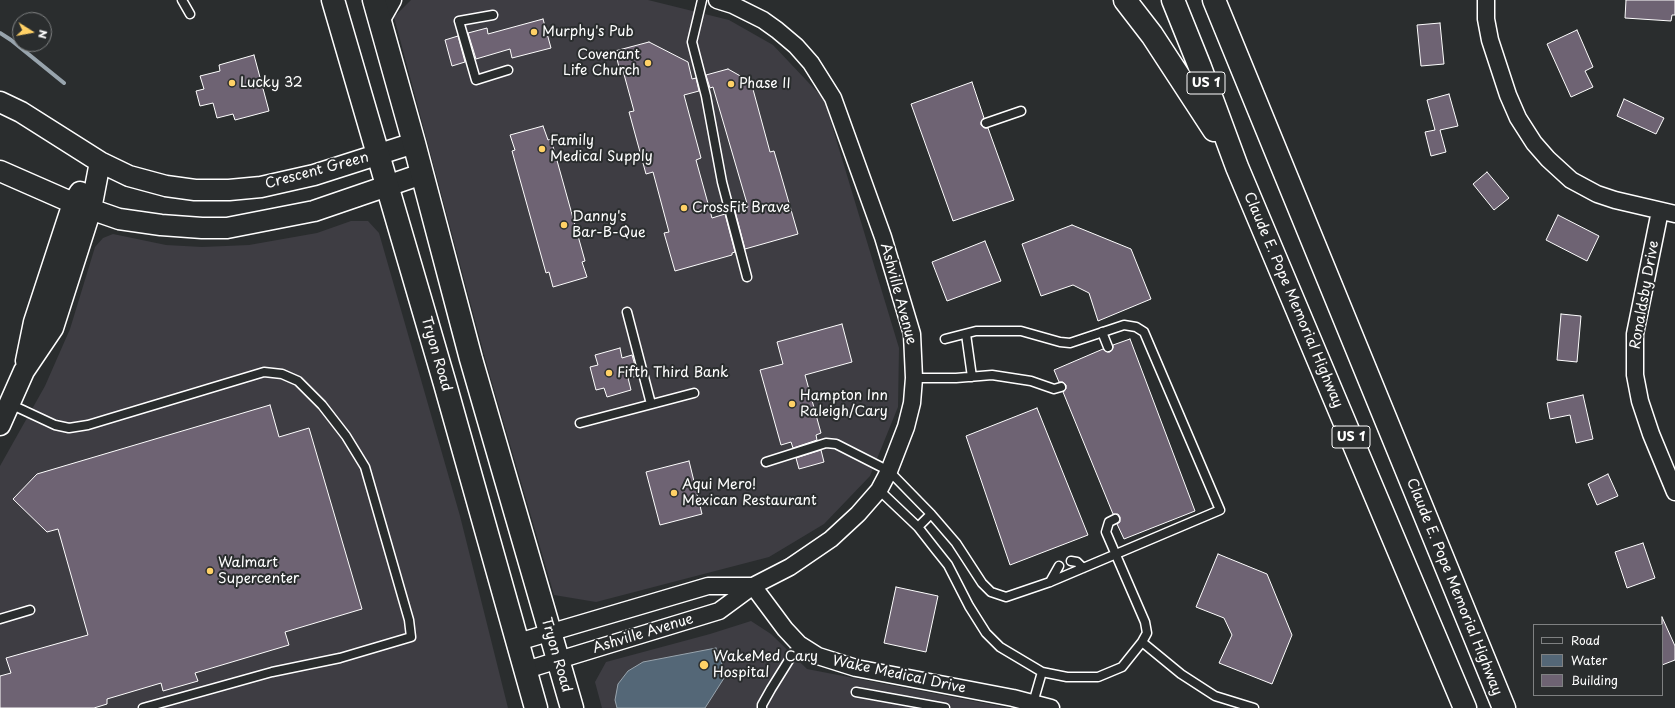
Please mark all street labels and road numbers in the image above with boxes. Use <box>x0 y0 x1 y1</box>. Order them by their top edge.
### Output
road number: US 1 <box>1187 72 1225 94</box>
street label: Crescent Green <box>263 149 371 193</box>
street label: Claude E. Pope Memorial Highway <box>1240 190 1346 410</box>
street label: Ronaldsby Drive <box>1627 239 1663 351</box>
street label: Ashville Avenue <box>876 241 920 347</box>
street label: Tryon Road <box>417 315 455 393</box>
road number: US 1 <box>1332 426 1370 448</box>
street label: Claude E. Pope Memorial Highway <box>1403 476 1505 698</box>
street label: Ashville Avenue <box>591 611 695 657</box>
street label: Tryon Road <box>537 616 575 694</box>
street label: Wake Medical Drive <box>831 653 967 697</box>

